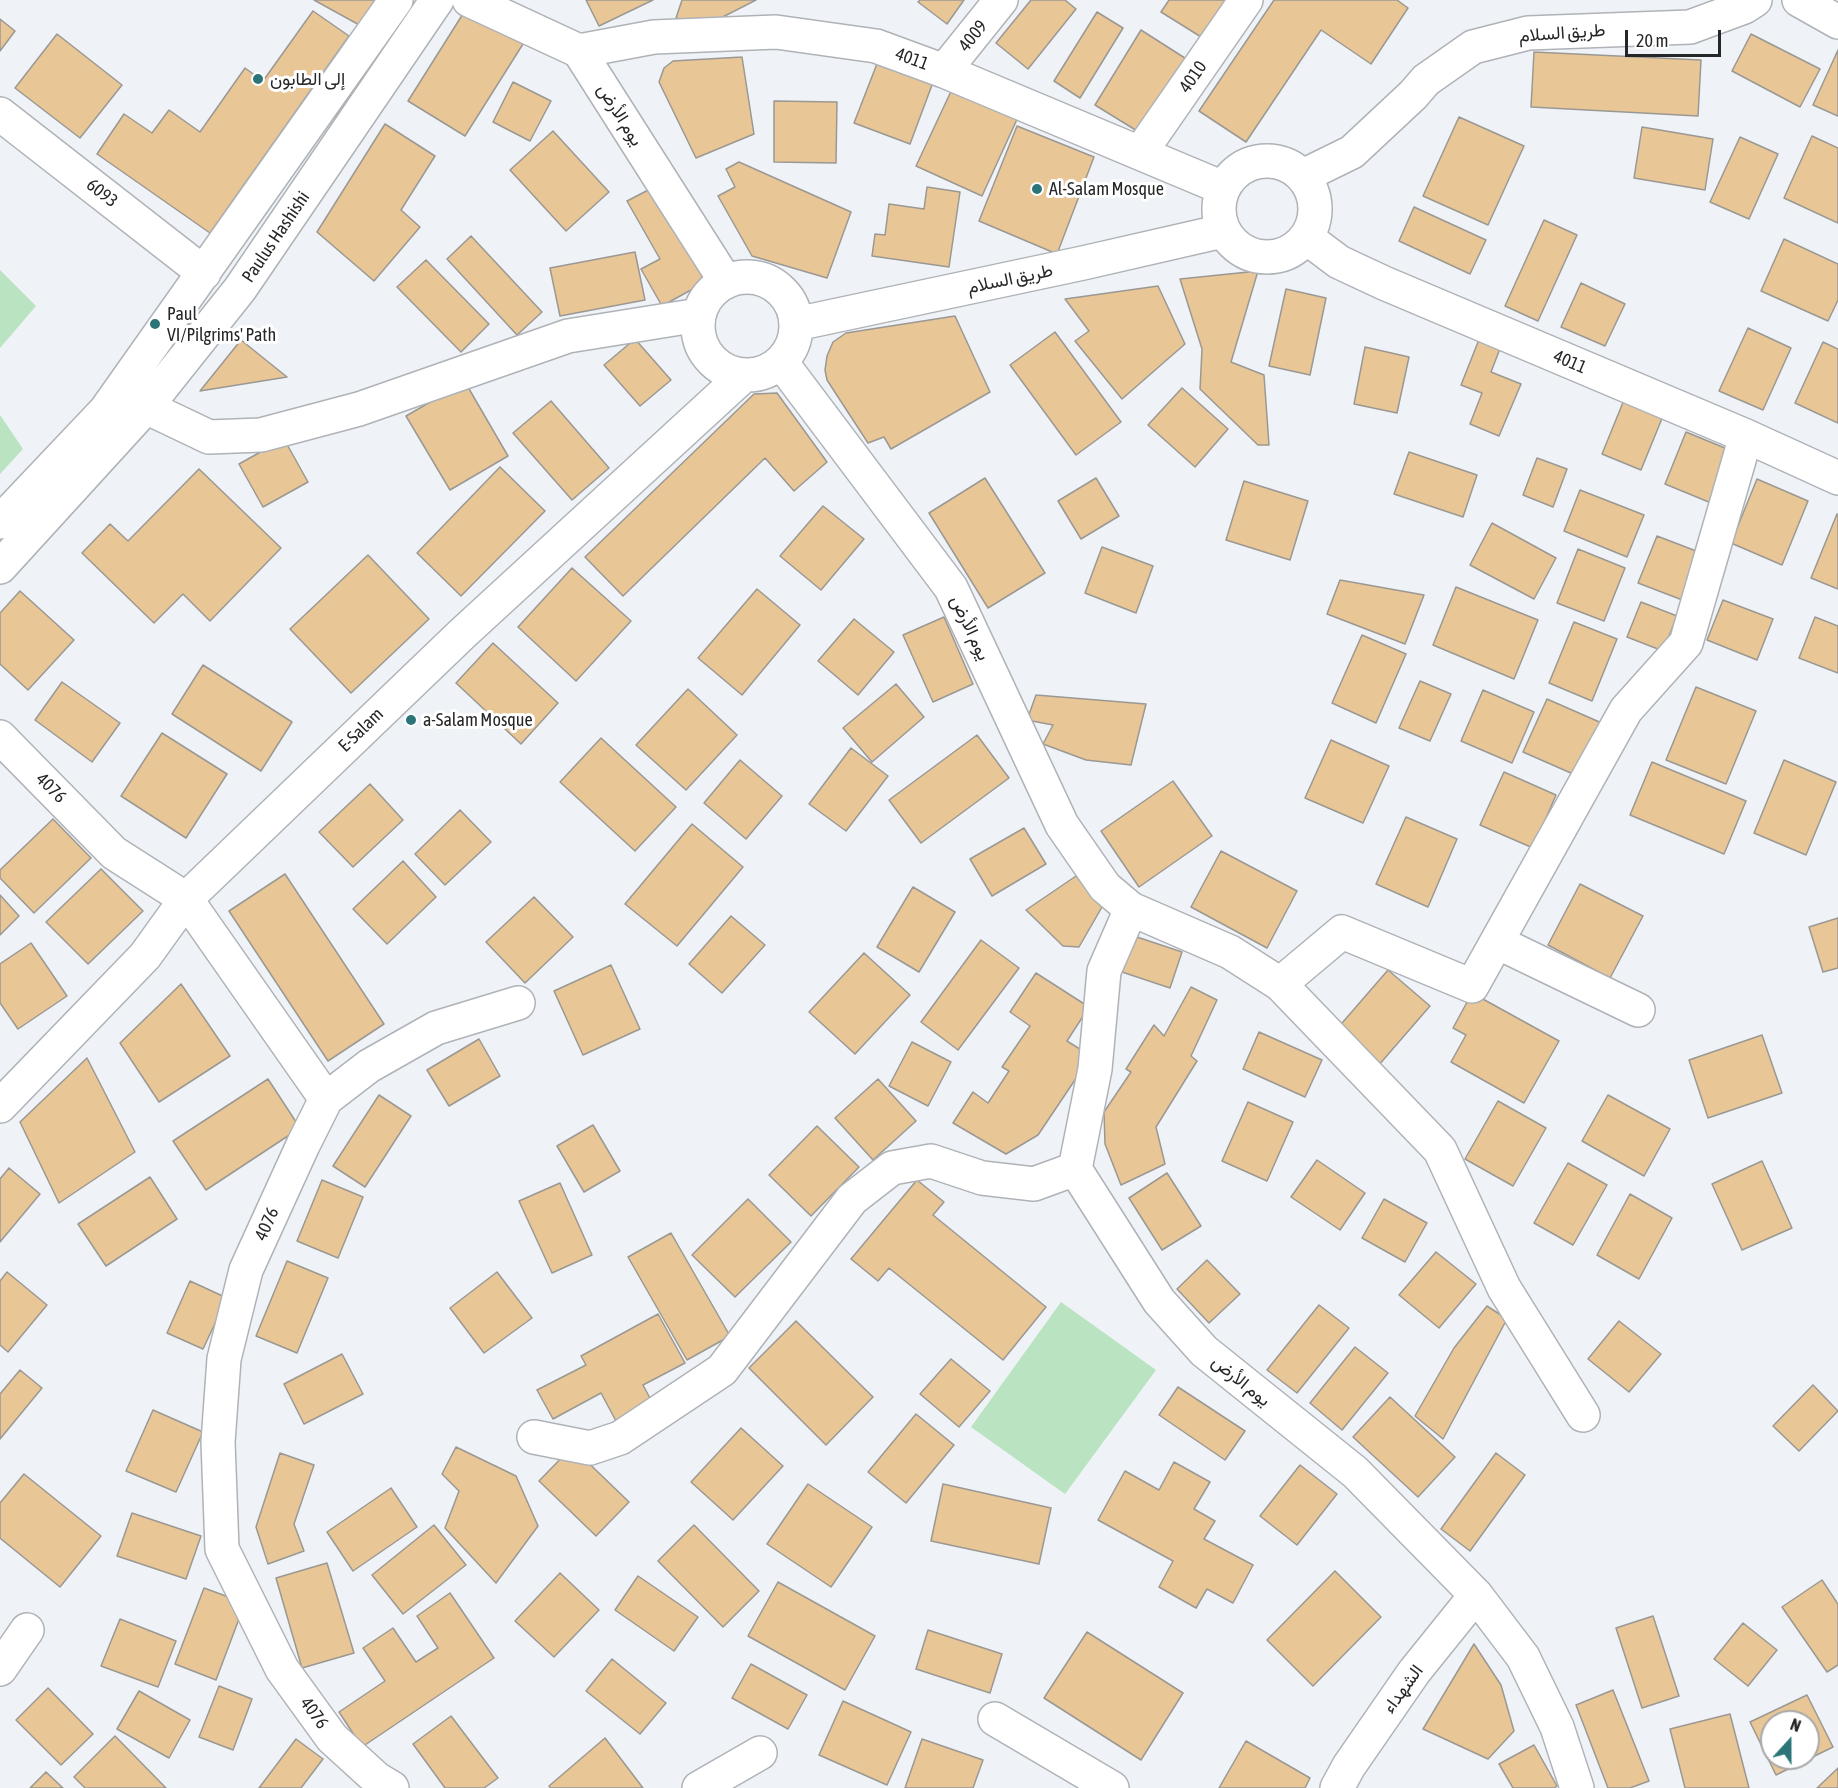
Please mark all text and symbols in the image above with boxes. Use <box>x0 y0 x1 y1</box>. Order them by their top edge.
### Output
street label: 4009 <box>954 16 992 56</box>
scale bar <box>1628 18 1724 56</box>
street label: طريق السلام <box>1518 19 1606 47</box>
text: 20 m <box>1636 30 1668 51</box>
street label: 4011 <box>892 43 932 75</box>
street label: 4010 <box>1174 57 1212 97</box>
place label: إلى الطابون <box>270 68 345 90</box>
marker: إلى الطابون <box>251 72 265 86</box>
street label: يوم الأرض <box>592 80 648 150</box>
street label: 6093 <box>82 174 122 212</box>
place label: Al-Salam Mosque <box>1049 178 1164 200</box>
marker: Al-Salam Mosque <box>1030 182 1044 196</box>
street label: Paulus Hashishi <box>238 187 314 287</box>
street label: طريق السلام <box>965 259 1055 299</box>
place label: Paul VI/Pilgrims' Path <box>167 303 276 346</box>
marker: Paul VI/Pilgrims' Path <box>148 317 162 331</box>
street label: 4011 <box>1550 345 1590 379</box>
street label: يوم الأرض <box>946 592 994 664</box>
street label: E-Salam <box>334 703 388 757</box>
place label: a-Salam Mosque <box>423 709 533 731</box>
marker: a-Salam Mosque <box>404 713 418 727</box>
street label: 4076 <box>31 768 71 808</box>
street label: 4076 <box>250 1204 284 1244</box>
street label: يوم الأرض <box>1207 1351 1275 1411</box>
street label: الشهداء <box>1378 1661 1428 1717</box>
street label: 4076 <box>295 1693 333 1733</box>
north arrow <box>1760 1710 1820 1770</box>
text: N <box>1788 1715 1803 1735</box>

